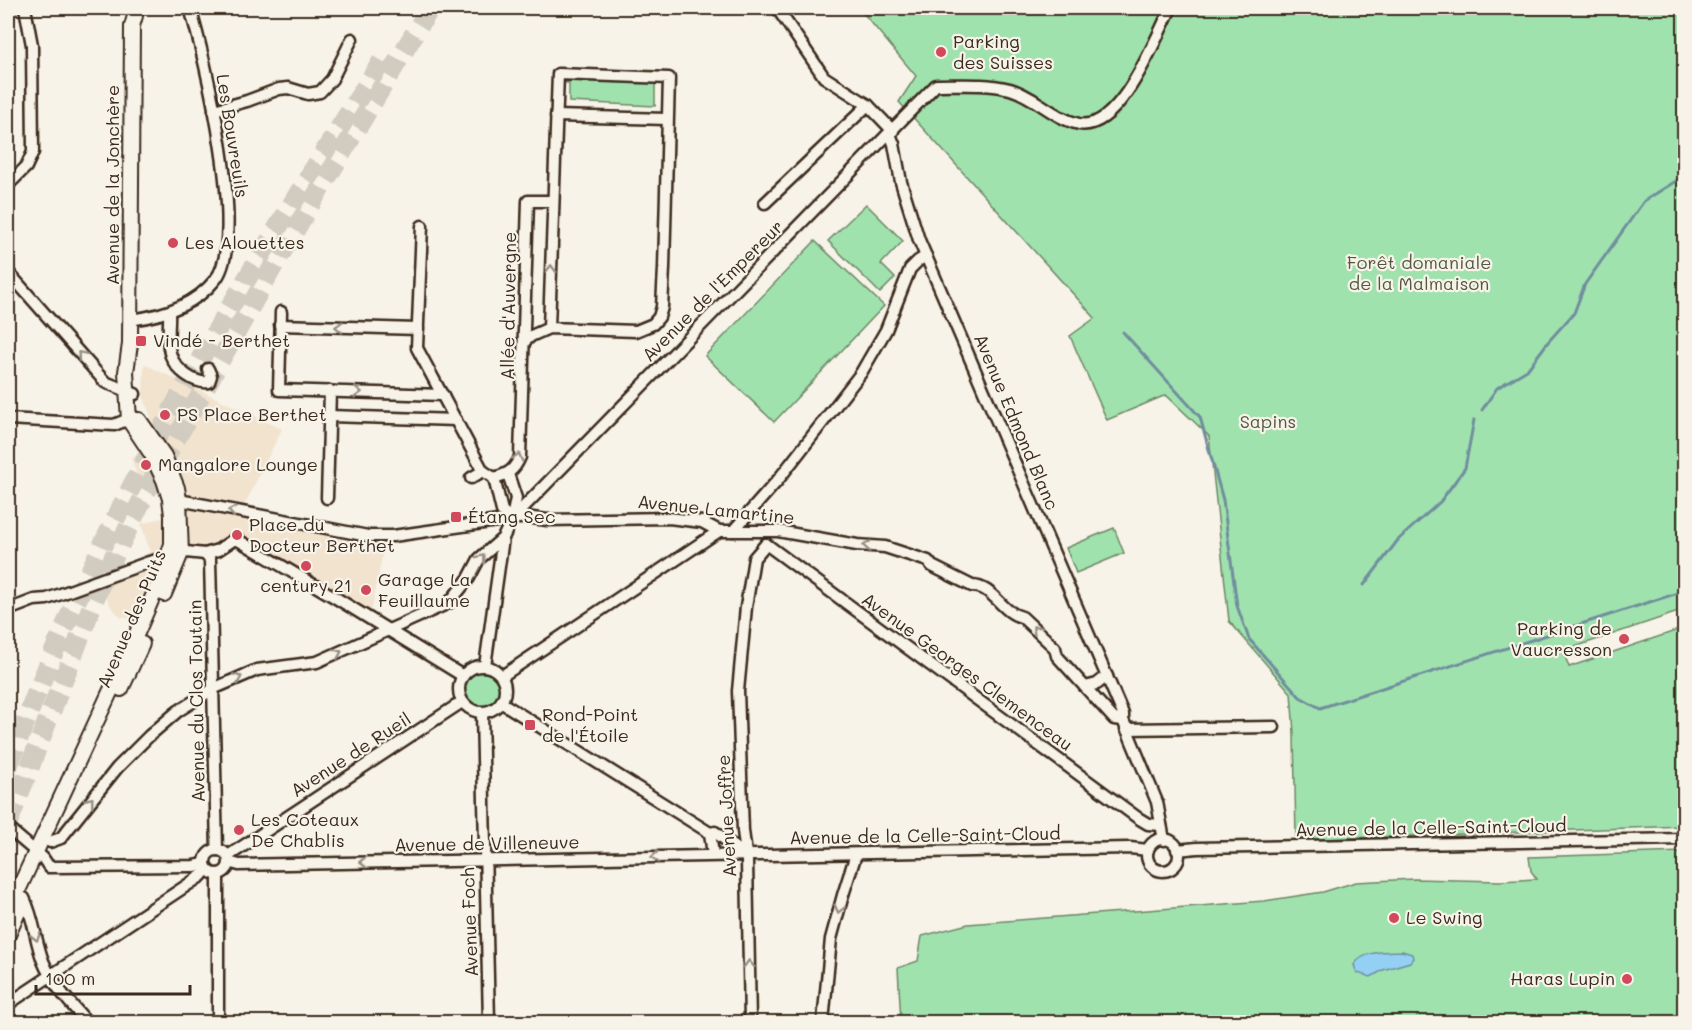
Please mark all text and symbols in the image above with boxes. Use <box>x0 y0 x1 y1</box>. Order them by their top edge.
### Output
place label: Parking des Suisses <box>953 29 1053 74</box>
marker: Parking des Suisses <box>934 45 948 59</box>
street label: Les Bouvreuils <box>211 72 255 200</box>
street label: Avenue de la Jonchère <box>100 85 124 285</box>
street label: Avenue de l'Empereur <box>636 214 788 366</box>
place label: Les Alouettes <box>185 230 304 254</box>
street label: Allée d'Auvergne <box>495 232 521 380</box>
marker: Les Alouettes <box>166 236 180 250</box>
park label: Forêt domaniale de la Malmaison <box>1347 250 1491 295</box>
one-way arrow <box>544 265 557 274</box>
one-way arrow <box>334 320 343 333</box>
place label: Vindé - Berthet <box>153 328 290 352</box>
street label: Avenue Edmond Blanc <box>969 330 1065 513</box>
marker: Vindé - Berthet <box>134 334 148 348</box>
one-way arrow <box>77 351 88 362</box>
one-way arrow <box>354 386 363 398</box>
place label: PS Place Berthet <box>177 402 327 426</box>
marker: PS Place Berthet <box>158 408 172 422</box>
park label: Sapins <box>1240 409 1296 433</box>
place label: Mangalore Lounge <box>158 452 318 476</box>
one-way arrow <box>511 452 523 463</box>
marker: Mangalore Lounge <box>139 458 153 472</box>
street label: Avenue Lamartine <box>636 489 796 529</box>
place label: Étang Sec <box>468 504 555 528</box>
one-way arrow <box>227 505 237 518</box>
marker: Étang Sec <box>449 510 463 524</box>
place label: Place du Docteur Berthet <box>249 512 395 557</box>
marker: Place du Docteur Berthet <box>230 528 244 542</box>
one-way arrow <box>862 539 871 552</box>
street label: Avenue des Puits <box>91 546 171 691</box>
one-way arrow <box>474 554 485 565</box>
marker: century 21 <box>299 559 313 573</box>
place label: Garage La Feuillaume <box>378 567 471 612</box>
place label: century 21 <box>260 573 352 597</box>
marker: Garage La Feuillaume <box>359 583 373 597</box>
street label: Avenue Georges Clemenceau <box>857 587 1078 756</box>
street label: Avenue du Clos Toutain <box>182 599 210 803</box>
place label: Parking de Vaucresson <box>1510 616 1612 661</box>
one-way arrow <box>1032 625 1042 636</box>
marker: Parking de Vaucresson <box>1617 632 1631 646</box>
one-way arrow <box>332 648 343 660</box>
one-way arrow <box>232 673 243 685</box>
place label: Rond-Point de l'Étoile <box>542 702 638 747</box>
street label: Avenue de Rueil <box>286 706 415 802</box>
marker: Rond-Point de l'Étoile <box>523 718 537 732</box>
street label: Avenue Joffre <box>711 754 741 878</box>
one-way arrow <box>83 797 94 808</box>
place label: Les Coteaux De Chablis <box>251 807 359 852</box>
street label: Avenue de la Celle-Saint-Cloud <box>1295 813 1567 841</box>
street label: Avenue de la Celle-Saint-Cloud <box>789 821 1061 849</box>
marker: Les Coteaux De Chablis <box>232 823 246 837</box>
street label: Avenue de Villeneuve <box>394 829 580 857</box>
one-way arrow <box>650 850 659 863</box>
one-way arrow <box>359 856 368 868</box>
street label: Avenue Foch <box>455 867 483 977</box>
one-way arrow <box>834 904 847 914</box>
place label: Le Swing <box>1406 905 1482 929</box>
marker: Le Swing <box>1387 911 1401 925</box>
one-way arrow <box>29 931 42 941</box>
scale bar <box>36 958 190 996</box>
one-way arrow <box>743 960 755 969</box>
text: 100 m <box>45 966 95 990</box>
place label: Haras Lupin <box>1510 966 1615 990</box>
marker: Haras Lupin <box>1620 972 1634 986</box>

